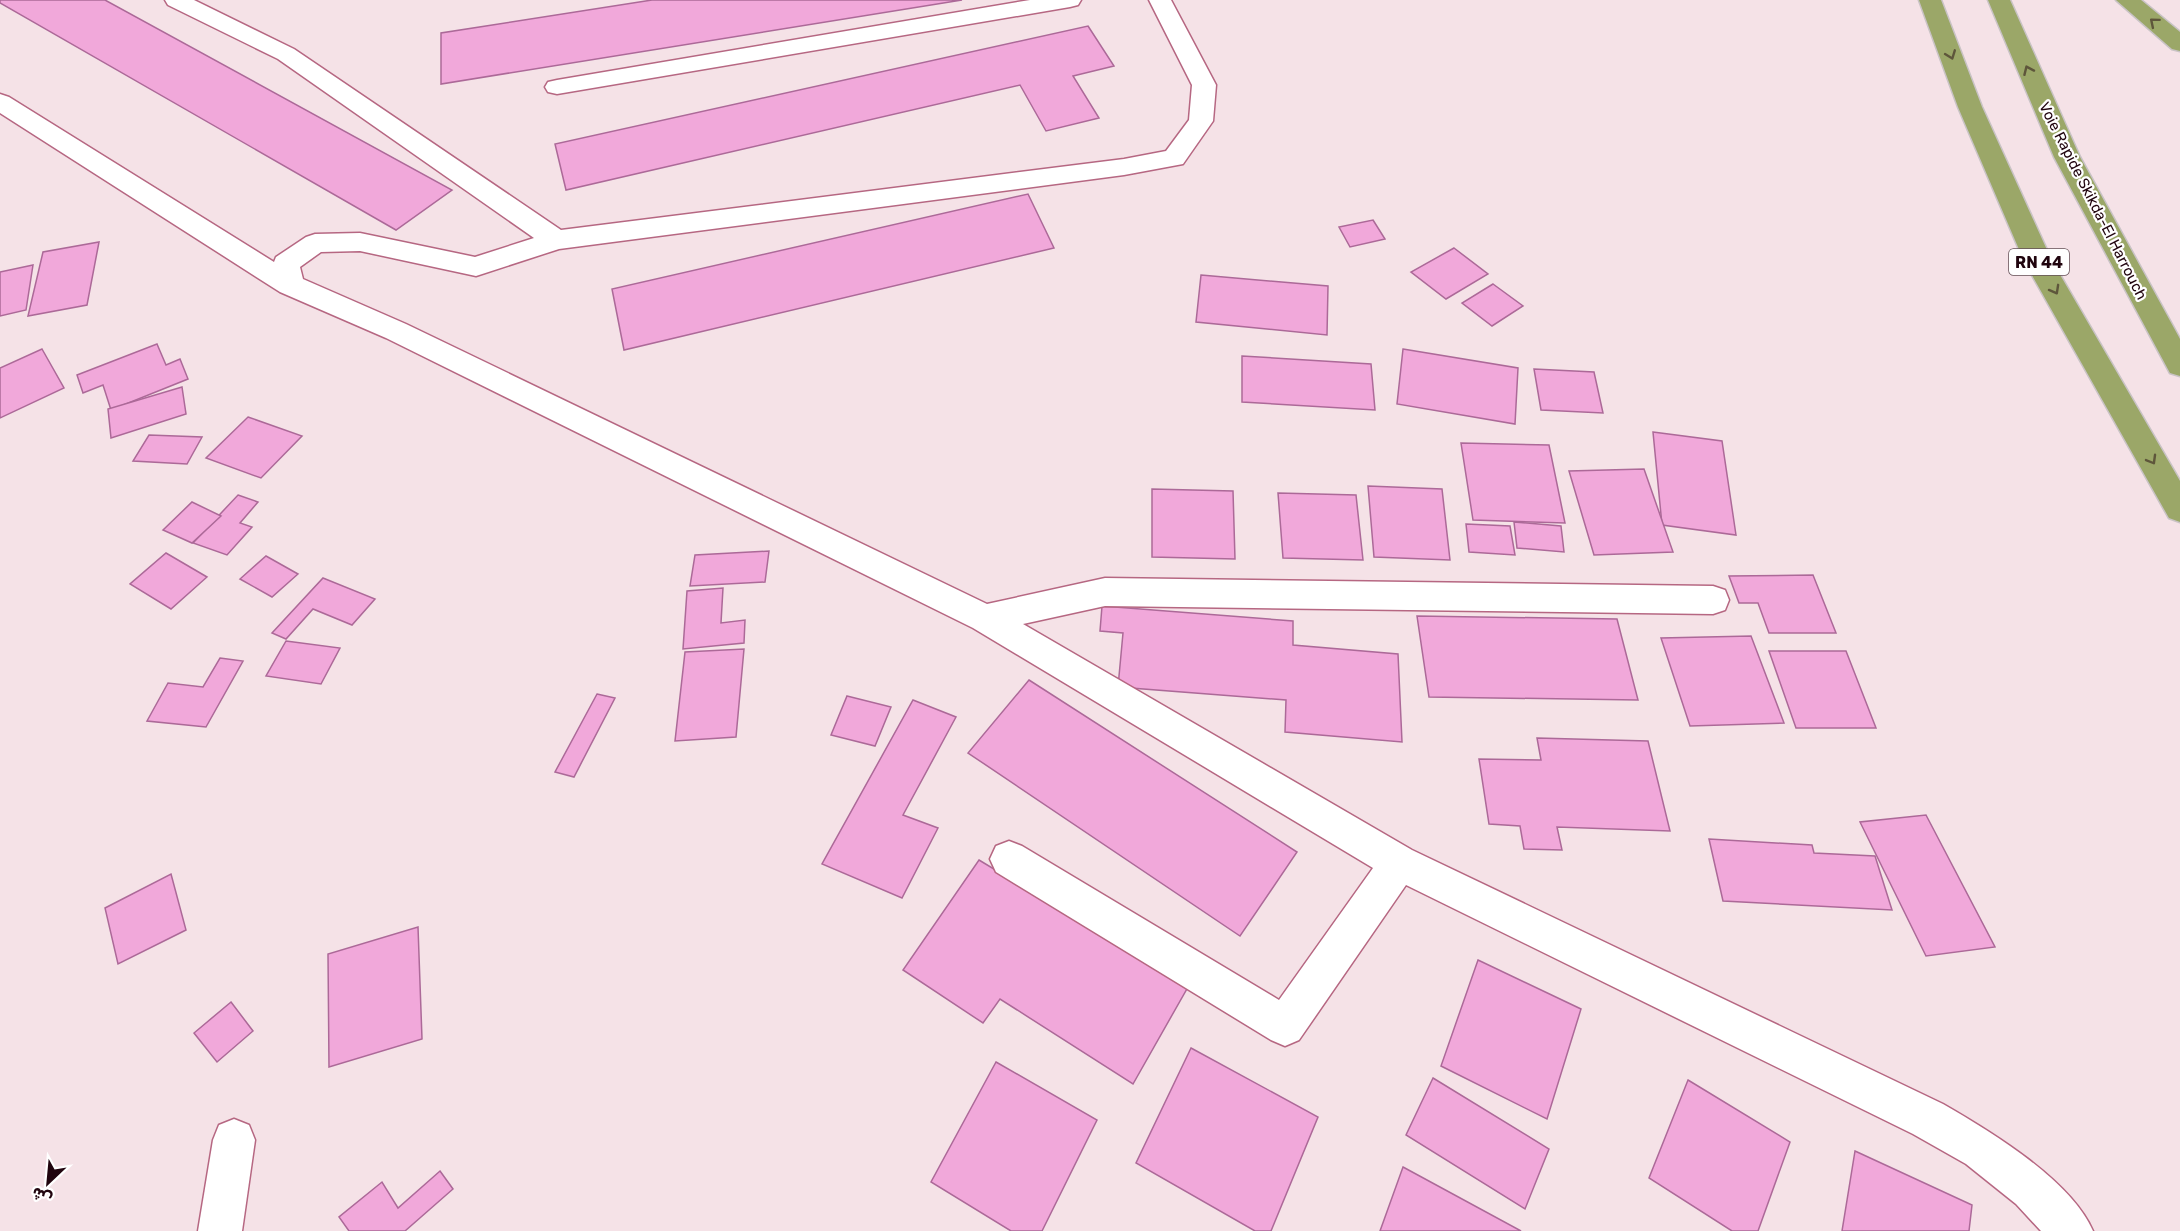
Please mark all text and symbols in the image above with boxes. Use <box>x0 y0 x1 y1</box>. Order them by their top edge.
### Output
one-way arrow <box>2150 18 2161 29</box>
one-way arrow <box>1943 49 1956 60</box>
one-way arrow <box>2024 66 2036 77</box>
street label: Voie Rapide Skikda-El Harrouch <box>2035 99 2151 303</box>
road number: RN 44 <box>2009 249 2069 275</box>
one-way arrow <box>2048 284 2059 295</box>
one-way arrow <box>2144 454 2156 464</box>
north arrow <box>18 1153 78 1213</box>
text: ش <box>28 1183 55 1209</box>

